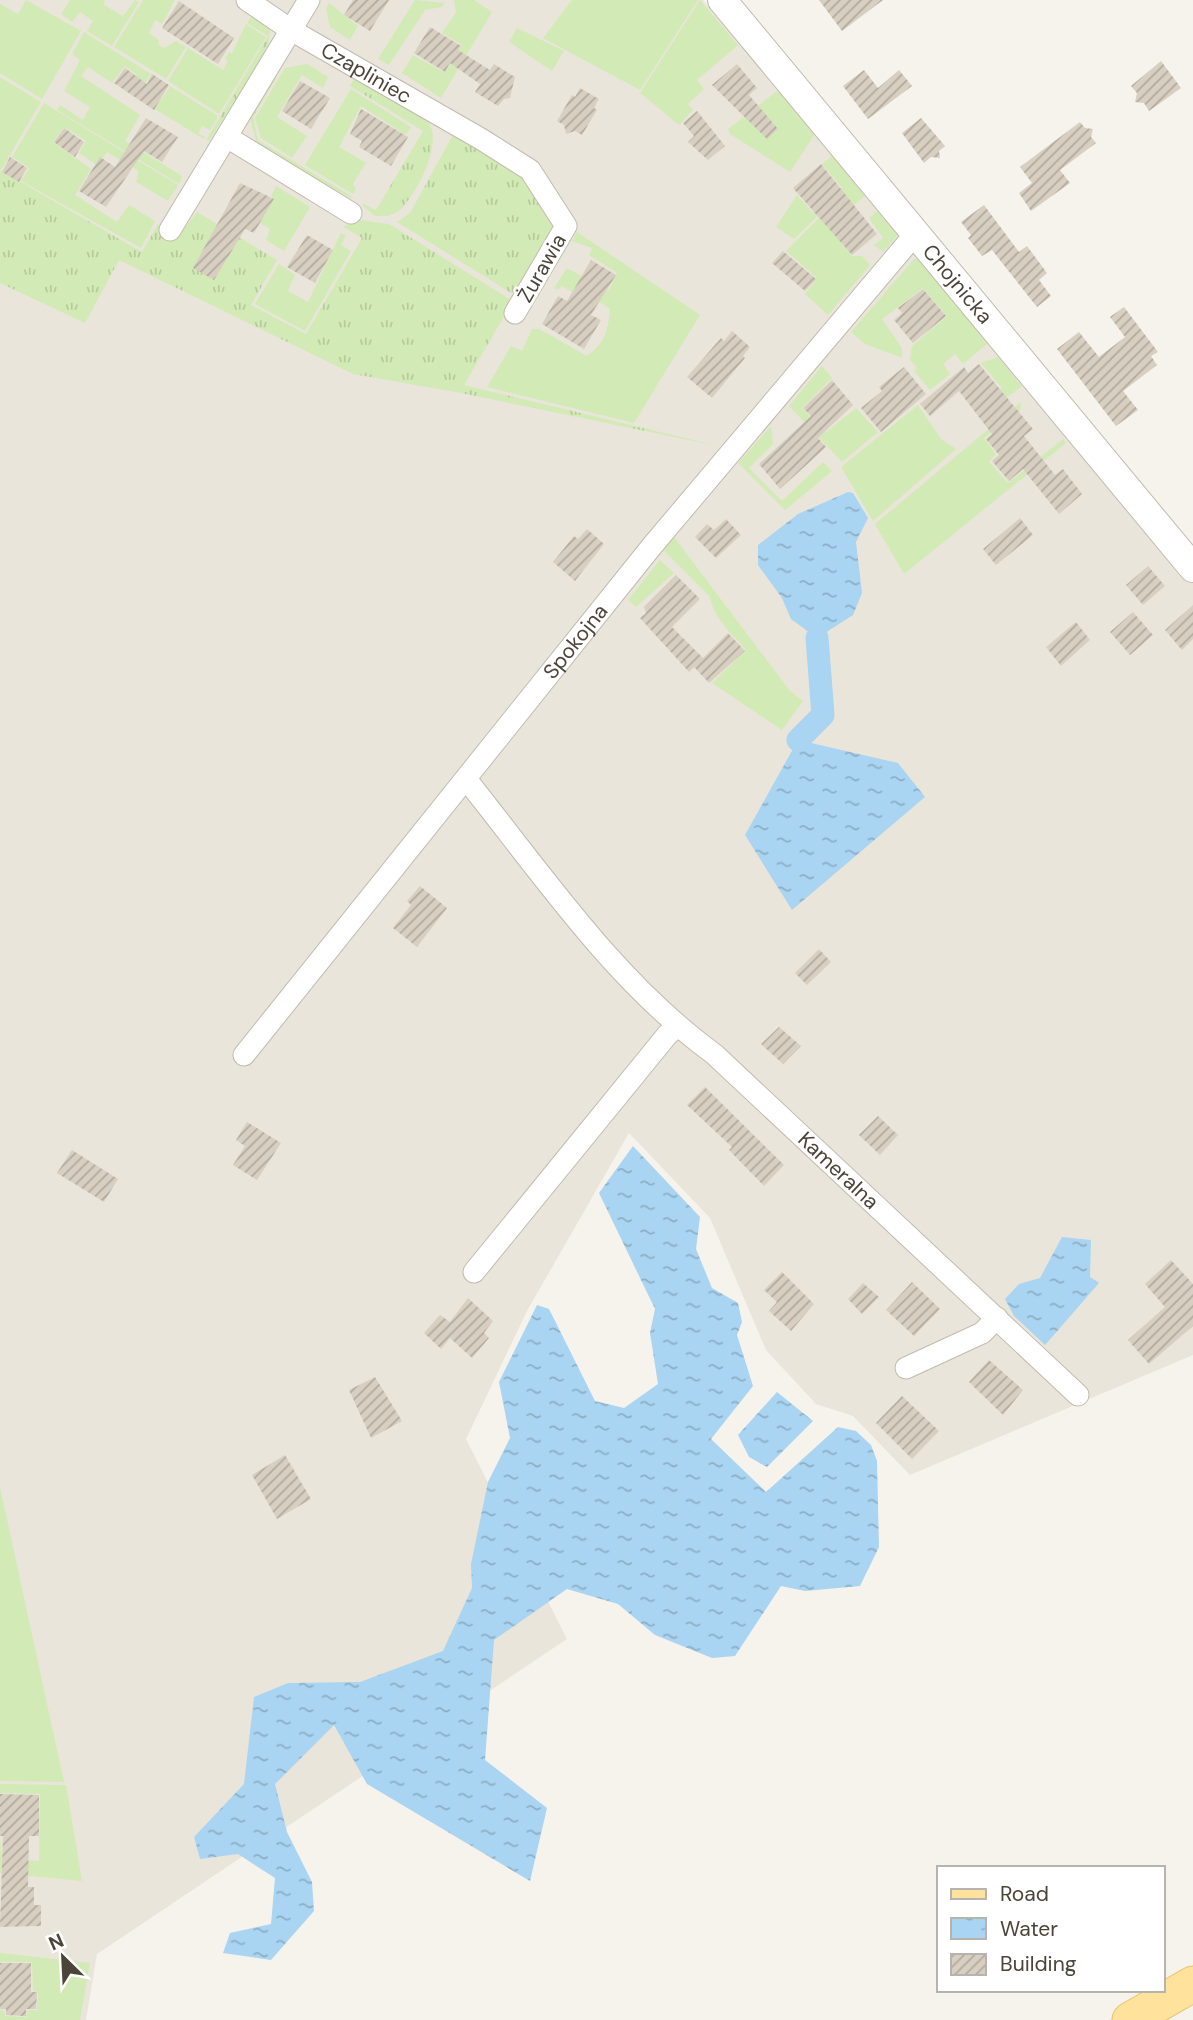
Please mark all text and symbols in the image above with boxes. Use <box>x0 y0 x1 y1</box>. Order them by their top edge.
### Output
street label: Czapliniec <box>316 36 417 110</box>
street label: Żurawia <box>511 229 573 307</box>
street label: Chojnicka <box>916 238 999 330</box>
street label: Spokojna <box>537 598 614 685</box>
street label: Kameralna <box>792 1126 885 1215</box>
legend <box>937 1866 1165 1992</box>
text: Road <box>1000 1880 1049 1908</box>
text: Water <box>1000 1915 1058 1943</box>
north arrow <box>28 1922 98 1992</box>
text: N <box>45 1928 68 1956</box>
text: Building <box>1000 1950 1077 1978</box>

